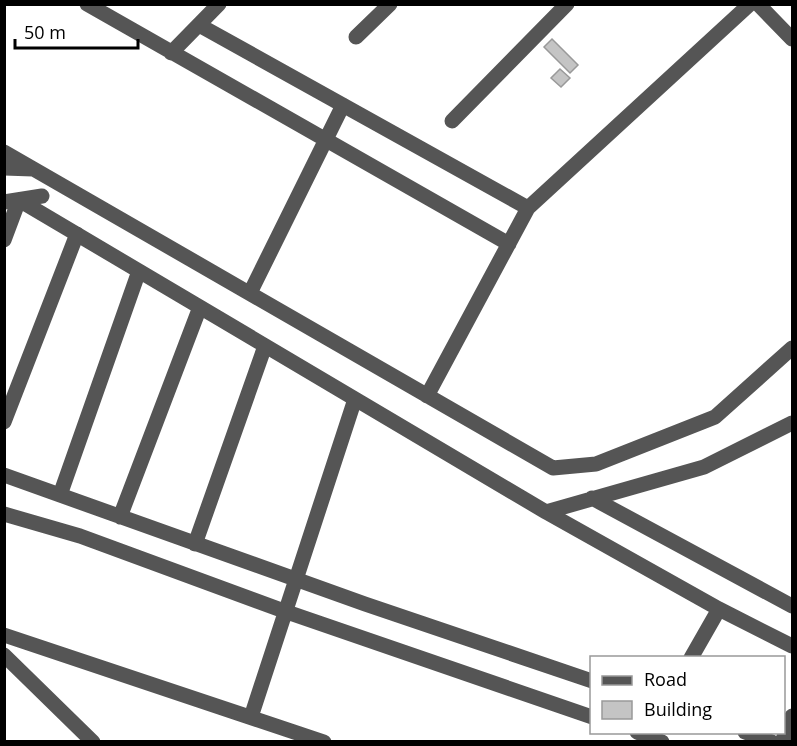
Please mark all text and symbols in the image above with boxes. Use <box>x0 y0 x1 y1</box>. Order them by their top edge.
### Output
scale bar <box>15 12 138 50</box>
text: 50 m <box>24 20 66 44</box>
legend <box>590 656 785 734</box>
text: Road <box>644 667 687 691</box>
text: Building <box>644 697 712 721</box>

